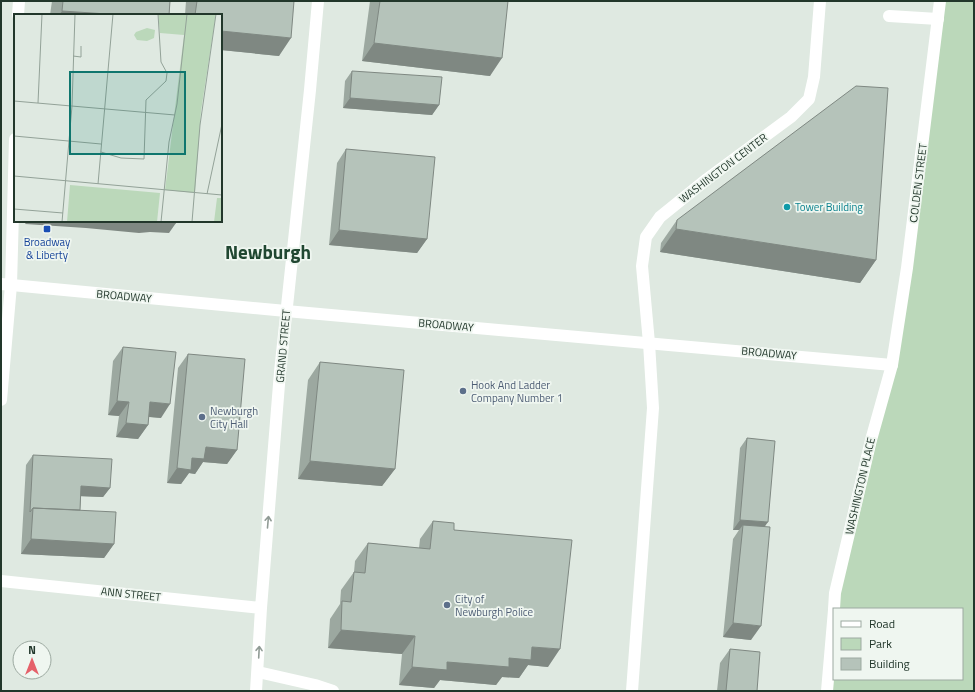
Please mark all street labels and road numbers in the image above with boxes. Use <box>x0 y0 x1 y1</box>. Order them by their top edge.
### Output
street label: WASHINGTON CENTER <box>675 129 771 207</box>
street label: СOLDEN STREET <box>905 142 931 224</box>
street label: BROADWAY <box>96 286 153 306</box>
street label: GRAND STREET <box>272 309 294 383</box>
street label: BROADWAY <box>418 315 475 335</box>
street label: BROADWAY <box>741 343 798 363</box>
street label: WASHINGTON PLACE <box>841 436 879 536</box>
street label: ANN STREET <box>100 583 162 605</box>

